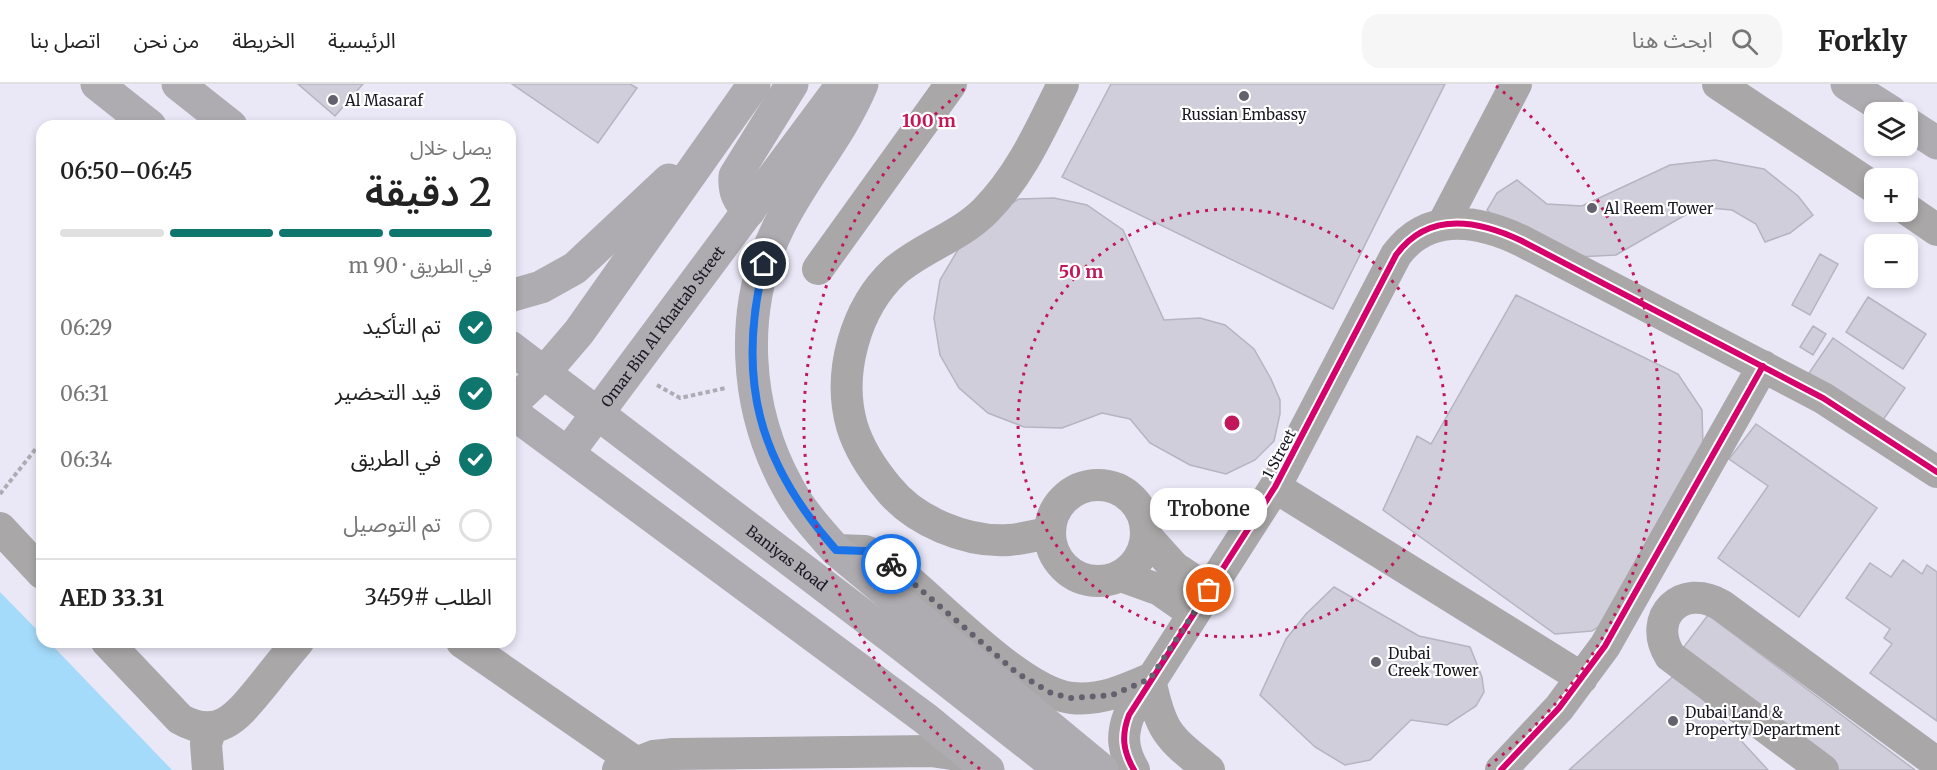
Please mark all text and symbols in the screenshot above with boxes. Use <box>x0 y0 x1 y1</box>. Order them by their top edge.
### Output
search box <box>1362 14 1782 68</box>
text: Forkly <box>1818 23 1907 59</box>
icon: search <box>1728 25 1761 58</box>
text: ابحث هنا <box>1632 26 1713 54</box>
text: اتصل بنا <box>30 27 100 54</box>
text: من نحن <box>133 27 199 54</box>
text: الخريطة <box>232 27 295 54</box>
text: الرئيسية <box>328 27 396 54</box>
marker: Russian Embassy <box>1237 89 1251 103</box>
place label: Al Masaraf <box>344 91 424 110</box>
marker: Al Masaraf <box>326 93 340 107</box>
map controls <box>1864 102 1918 288</box>
button: layers <box>1864 102 1918 156</box>
place label: Russian Embassy <box>1181 105 1307 124</box>
text: 100 m <box>902 109 956 132</box>
text: يصل خلال <box>410 135 492 160</box>
text: 06:45–06:50 <box>60 157 193 185</box>
text: 2 دقيقة <box>365 168 492 217</box>
button: + <box>1864 168 1918 222</box>
place label: Al Reem Tower <box>1603 199 1714 218</box>
marker: Al Reem Tower <box>1585 201 1599 215</box>
button: − <box>1864 234 1918 288</box>
pin <box>738 238 789 289</box>
street label: Omar Bin Al Khattab Street <box>596 242 729 410</box>
icon: home <box>747 247 780 280</box>
text: في الطريق · 90 m <box>349 253 492 278</box>
text: 50 m <box>1059 260 1103 283</box>
icon: check <box>459 311 492 344</box>
text: تم التأكيد <box>362 312 441 340</box>
text: 06:29 <box>60 315 112 340</box>
icon: check <box>459 377 492 410</box>
text: قيد التحضير <box>335 378 441 406</box>
text: 06:31 <box>60 381 108 406</box>
centre of rings <box>1222 413 1242 433</box>
street label: 1 Street <box>1258 426 1300 482</box>
icon: check <box>459 443 492 476</box>
text: في الطريق <box>351 444 441 472</box>
text: 06:34 <box>60 447 112 472</box>
callout: Trobone <box>1150 488 1268 530</box>
text: Trobone <box>1167 496 1250 521</box>
text: تم التوصيل <box>343 510 441 538</box>
street label: Baniyas Road <box>743 521 831 595</box>
courier <box>861 534 921 594</box>
icon: bike <box>875 548 908 581</box>
pin <box>1183 564 1234 615</box>
icon: bag <box>1192 573 1225 606</box>
text: الطلب #3459 <box>365 583 492 611</box>
text: AED 33.31 <box>60 584 164 612</box>
place label: Dubai Creek Tower <box>1388 644 1479 680</box>
marker: Dubai Creek Tower <box>1369 655 1383 669</box>
place label: Dubai Land & Property Department <box>1685 703 1840 739</box>
marker: Dubai Land & Property Department <box>1666 714 1680 728</box>

